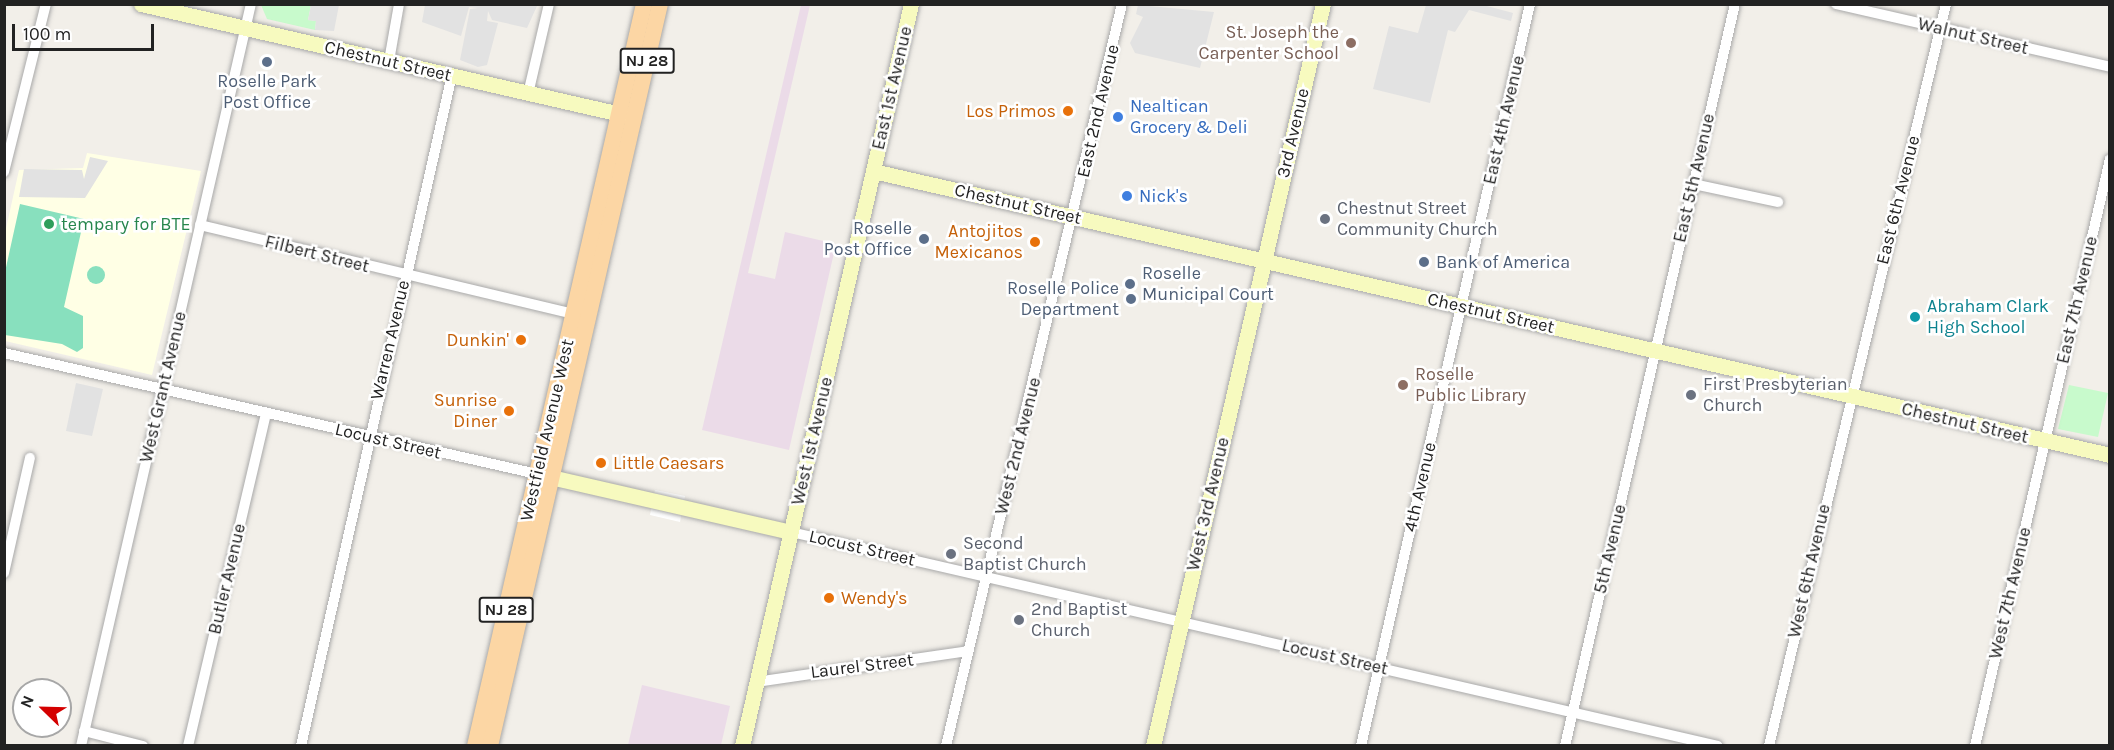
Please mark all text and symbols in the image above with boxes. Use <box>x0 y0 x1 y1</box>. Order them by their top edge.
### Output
scale bar <box>15 12 158 50</box>
street label: Walnut Street <box>1916 13 2030 59</box>
place label: St. Joseph the Carpenter School <box>1198 22 1339 64</box>
text: 100 m <box>23 23 71 45</box>
street label: East 1st Avenue <box>867 24 917 152</box>
street label: Chestnut Street <box>322 36 454 86</box>
marker: St. Joseph the Carpenter School <box>1344 36 1358 50</box>
street label: East 2nd Avenue <box>1072 42 1124 180</box>
road number: NJ 28 <box>618 48 676 74</box>
street label: East 4th Avenue <box>1479 53 1529 187</box>
marker: Roselle Park Post Office <box>260 55 274 69</box>
place label: Roselle Park Post Office <box>217 71 317 113</box>
street label: 3rd Avenue <box>1272 86 1314 180</box>
place label: Nealtican Grocery & Deli <box>1130 96 1248 138</box>
place label: Los Primos <box>966 100 1056 122</box>
marker: Los Primos <box>1061 104 1075 118</box>
marker: Nealtican Grocery & Deli <box>1111 110 1125 124</box>
street label: East 5th Avenue <box>1669 111 1719 245</box>
street label: East 6th Avenue <box>1872 133 1924 267</box>
street label: Chestnut Street <box>952 179 1084 229</box>
place label: Nick's <box>1139 185 1188 207</box>
marker: Nick's <box>1120 189 1134 203</box>
place label: Chestnut Street Community Church <box>1337 198 1498 240</box>
marker: Chestnut Street Community Church <box>1318 212 1332 226</box>
place label: tempary for BTE <box>61 213 191 235</box>
marker: tempary for BTE <box>42 217 56 231</box>
place label: Roselle Post Office <box>824 218 912 260</box>
place label: Antojitos Mexicanos <box>935 221 1023 264</box>
street label: Filbert Street <box>263 231 371 277</box>
marker: Roselle Post Office <box>917 232 931 246</box>
street label: East 7th Avenue <box>2052 234 2102 366</box>
marker: Antojitos Mexicanos <box>1028 235 1042 249</box>
place label: Bank of America <box>1436 251 1570 273</box>
marker: Bank of America <box>1417 255 1431 269</box>
place label: Roselle Municipal Court <box>1142 263 1274 306</box>
marker: Roselle Municipal Court <box>1123 277 1137 291</box>
street label: Warren Avenue <box>366 278 414 402</box>
place label: Roselle Police Department <box>1007 278 1119 320</box>
street label: Chestnut Street <box>1425 288 1557 338</box>
marker: Roselle Police Department <box>1124 292 1138 306</box>
place label: Abraham Clark High School <box>1927 296 2049 338</box>
street label: West Grant Avenue <box>135 309 191 465</box>
marker: Abraham Clark High School <box>1908 310 1922 324</box>
place label: Dunkin' <box>447 329 509 351</box>
marker: Dunkin' <box>514 333 528 347</box>
street label: Westfield Avenue West <box>516 337 578 523</box>
place label: Roselle Public Library <box>1415 364 1526 406</box>
place label: First Presbyterian Church <box>1703 374 1848 416</box>
street label: West 1st Avenue <box>787 375 837 507</box>
street label: West 2nd Avenue <box>990 375 1046 517</box>
marker: Roselle Public Library <box>1396 378 1410 392</box>
marker: First Presbyterian Church <box>1684 388 1698 402</box>
place label: Sunrise Diner <box>434 390 497 432</box>
street label: Chestnut Street <box>1899 398 2031 448</box>
marker: Sunrise Diner <box>502 404 516 418</box>
street label: Locust Street <box>333 418 443 464</box>
street label: West 3rd Avenue <box>1182 435 1234 573</box>
street label: 4th Avenue <box>1399 440 1441 534</box>
place label: Little Caesars <box>613 452 724 474</box>
marker: Little Caesars <box>594 456 608 470</box>
street label: 5th Avenue <box>1589 502 1631 596</box>
street label: West 6th Avenue <box>1783 502 1835 640</box>
street label: Butler Avenue <box>204 521 250 637</box>
street label: Locust Street <box>807 525 917 571</box>
street label: West 7th Avenue <box>1984 525 2036 661</box>
place label: Second Baptist Church <box>963 533 1087 576</box>
marker: Second Baptist Church <box>944 547 958 561</box>
place label: Wendy's <box>841 587 908 609</box>
marker: Wendy's <box>822 591 836 605</box>
road number: NJ 28 <box>478 597 534 623</box>
place label: 2nd Baptist Church <box>1031 599 1127 642</box>
marker: 2nd Baptist Church <box>1012 613 1026 627</box>
street label: Locust Street <box>1280 634 1390 680</box>
street label: Laurel Street <box>809 649 915 683</box>
north arrow <box>12 678 72 738</box>
text: N <box>16 693 38 711</box>

